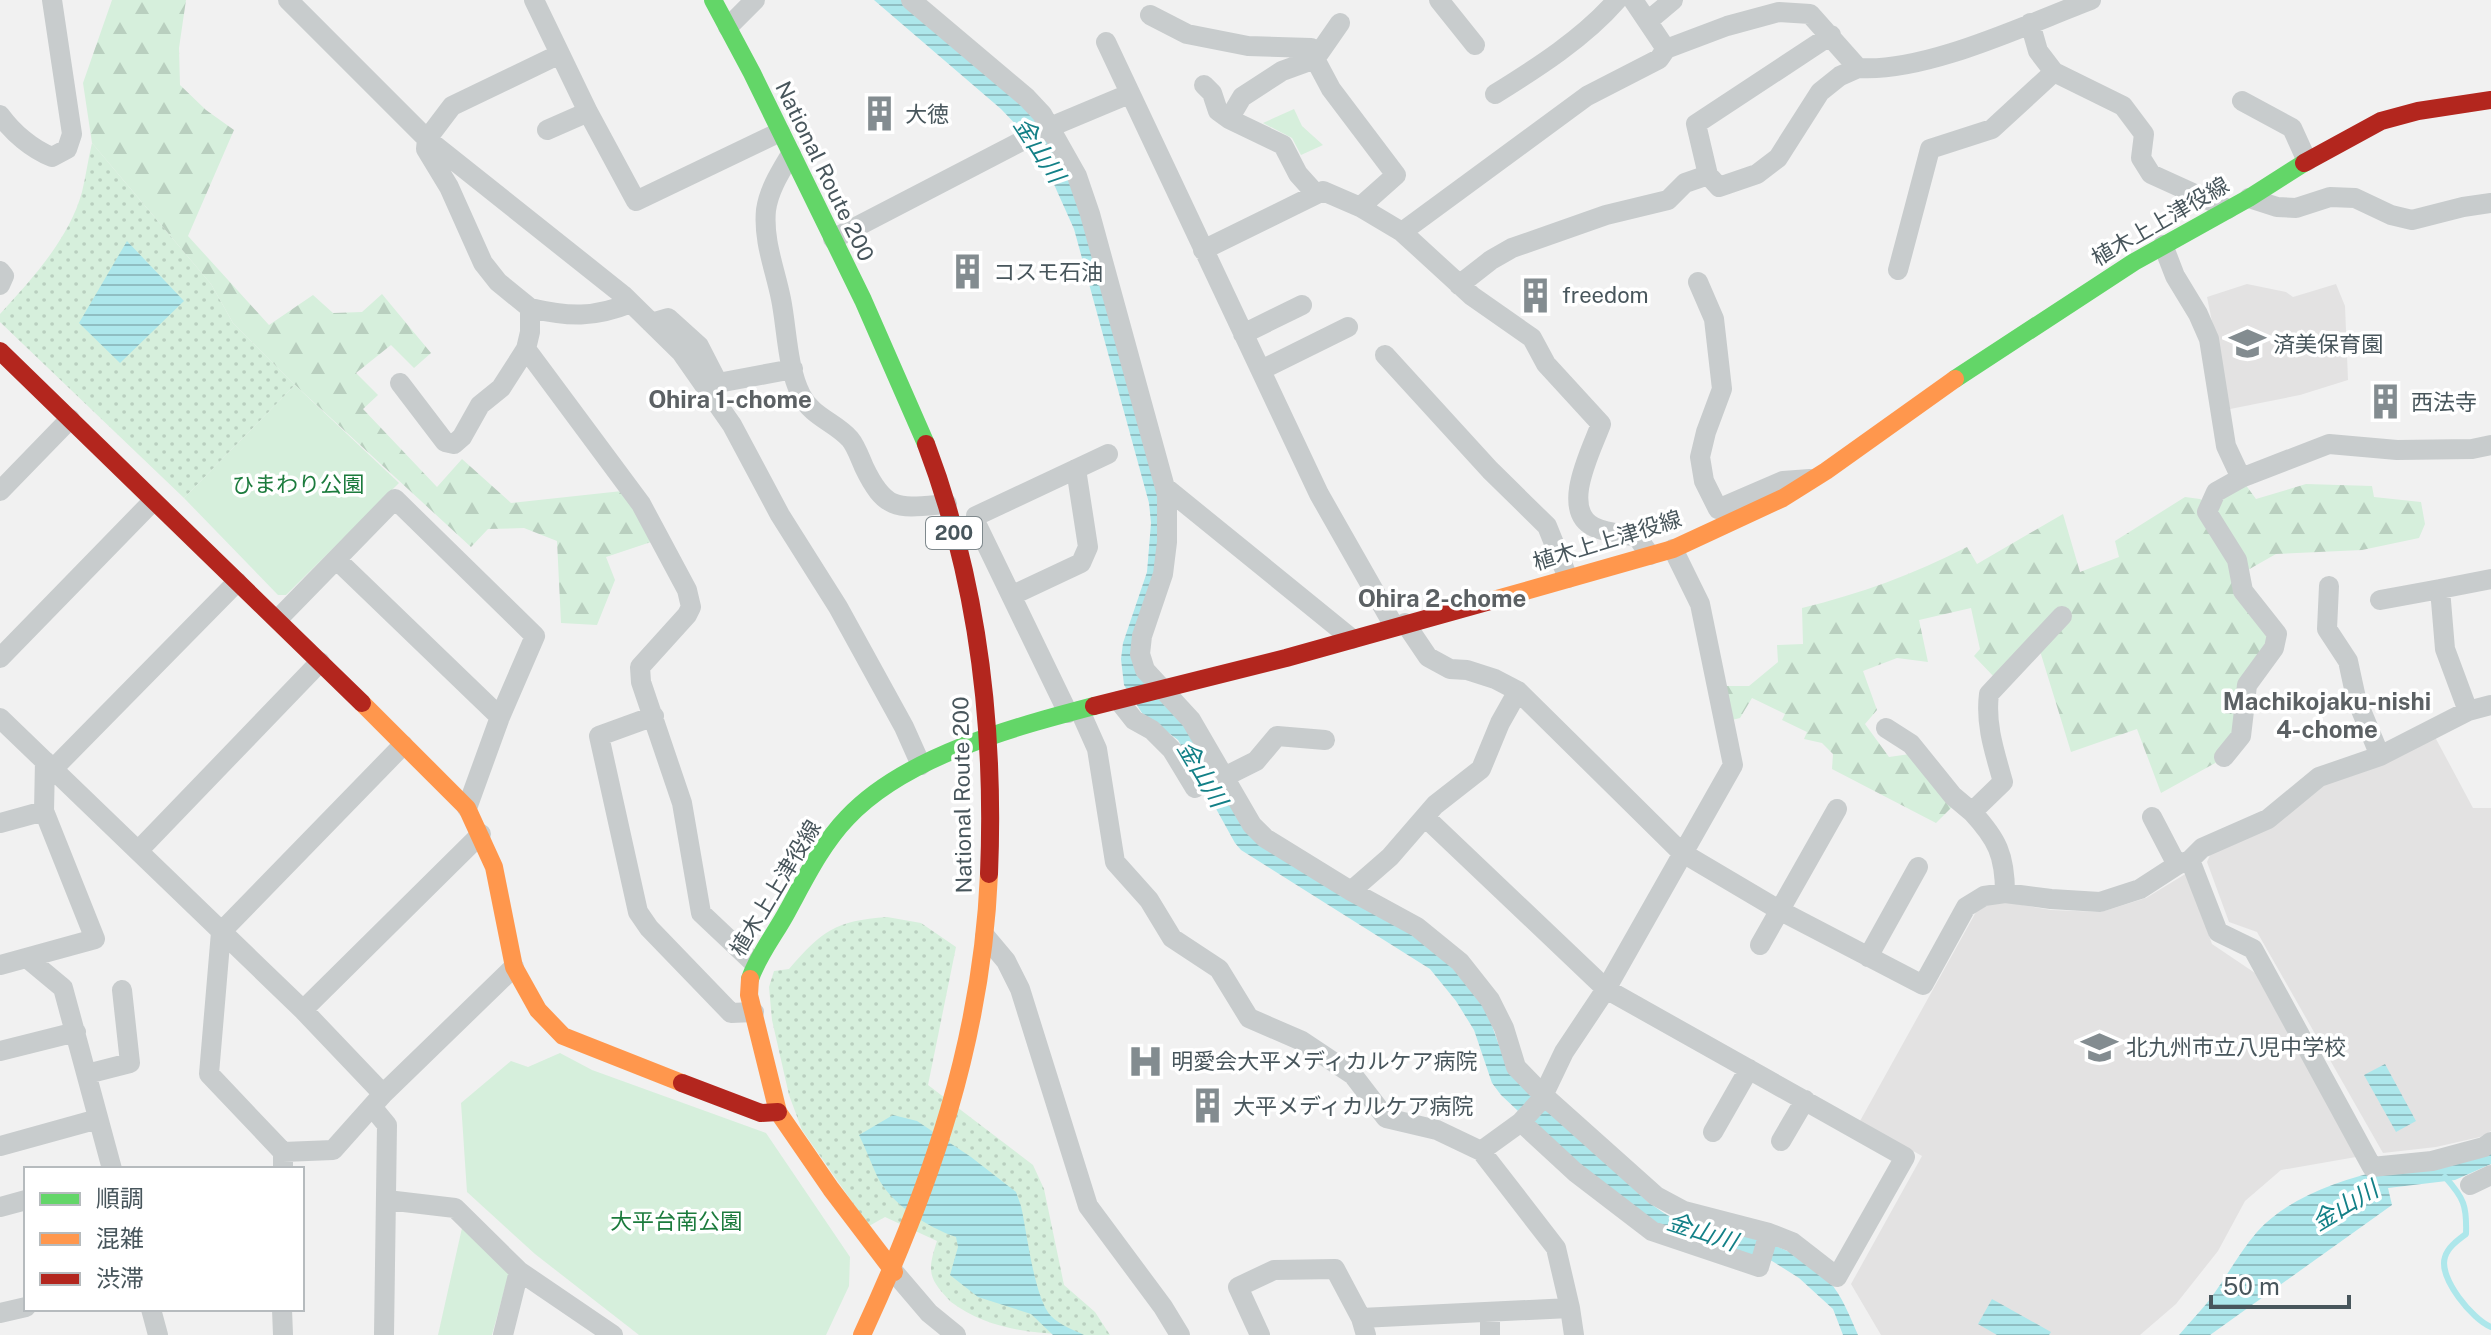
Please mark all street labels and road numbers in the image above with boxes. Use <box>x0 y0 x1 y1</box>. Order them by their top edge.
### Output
street label: National Route 200 <box>770 77 880 265</box>
street label: 植木上上津役線 <box>2087 171 2233 271</box>
street label: 植木上上津役線 <box>1530 505 1684 575</box>
road number: 200 <box>926 517 982 549</box>
street label: National Route 200 <box>947 696 977 894</box>
street label: 植木上上津役線 <box>724 815 826 961</box>

